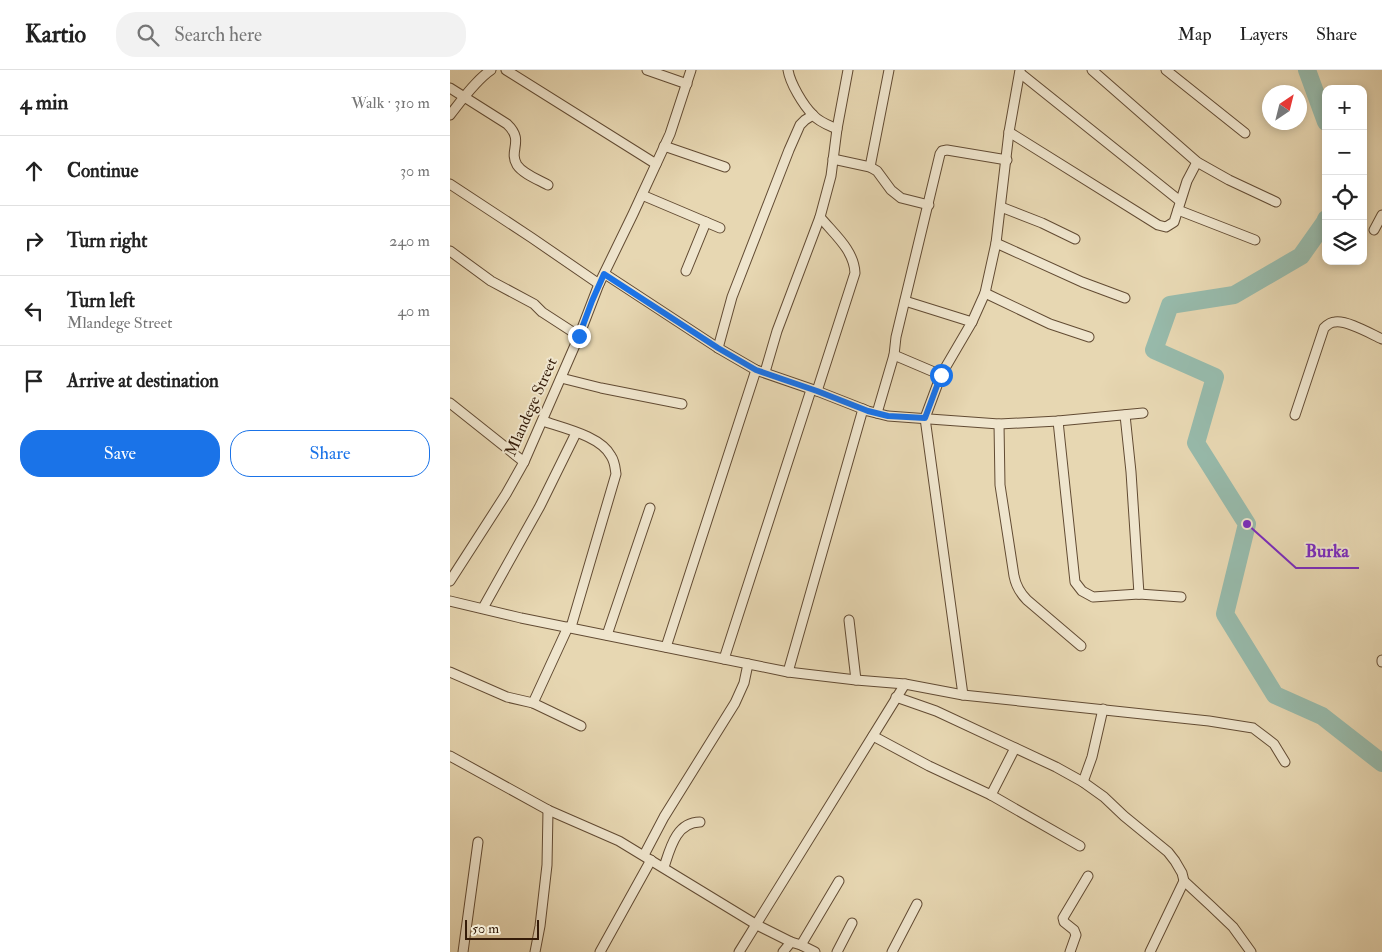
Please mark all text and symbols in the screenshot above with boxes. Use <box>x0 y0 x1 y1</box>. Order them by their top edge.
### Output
search box <box>116 12 466 57</box>
text: Kartio <box>25 19 86 50</box>
icon: search <box>134 21 162 49</box>
text: Search here <box>174 23 262 47</box>
text: Map <box>1178 23 1212 46</box>
text: Layers <box>1240 23 1288 46</box>
text: Share <box>1316 23 1357 46</box>
north arrow <box>1262 85 1307 130</box>
map controls <box>1322 85 1367 265</box>
button: + <box>1322 85 1367 130</box>
text: 4 min <box>20 89 68 116</box>
text: Walk · 310 m <box>351 93 430 113</box>
button: − <box>1322 130 1367 175</box>
icon: ahead <box>20 157 48 185</box>
text: Continue <box>67 159 138 183</box>
text: 30 m <box>400 161 430 181</box>
button: locate <box>1322 175 1367 220</box>
button: layers <box>1322 220 1367 265</box>
icon: right <box>20 227 48 255</box>
text: Turn right <box>67 229 147 253</box>
text: 240 m <box>389 231 430 251</box>
text: Turn left <box>67 289 135 313</box>
icon: left <box>20 297 48 325</box>
text: 40 m <box>397 301 430 321</box>
text: Mlandege Street <box>67 313 172 333</box>
route end <box>568 325 591 348</box>
street label: Mlandege Street <box>500 355 562 459</box>
route start <box>930 364 953 387</box>
icon: arrive <box>20 367 48 395</box>
text: Arrive at destination <box>67 369 219 393</box>
button: Save <box>20 430 220 477</box>
button: Share <box>230 430 430 477</box>
callout: Burka <box>1296 535 1359 568</box>
text: Burka <box>1305 540 1349 563</box>
scale bar <box>465 917 539 940</box>
text: 50 m <box>472 920 499 937</box>

